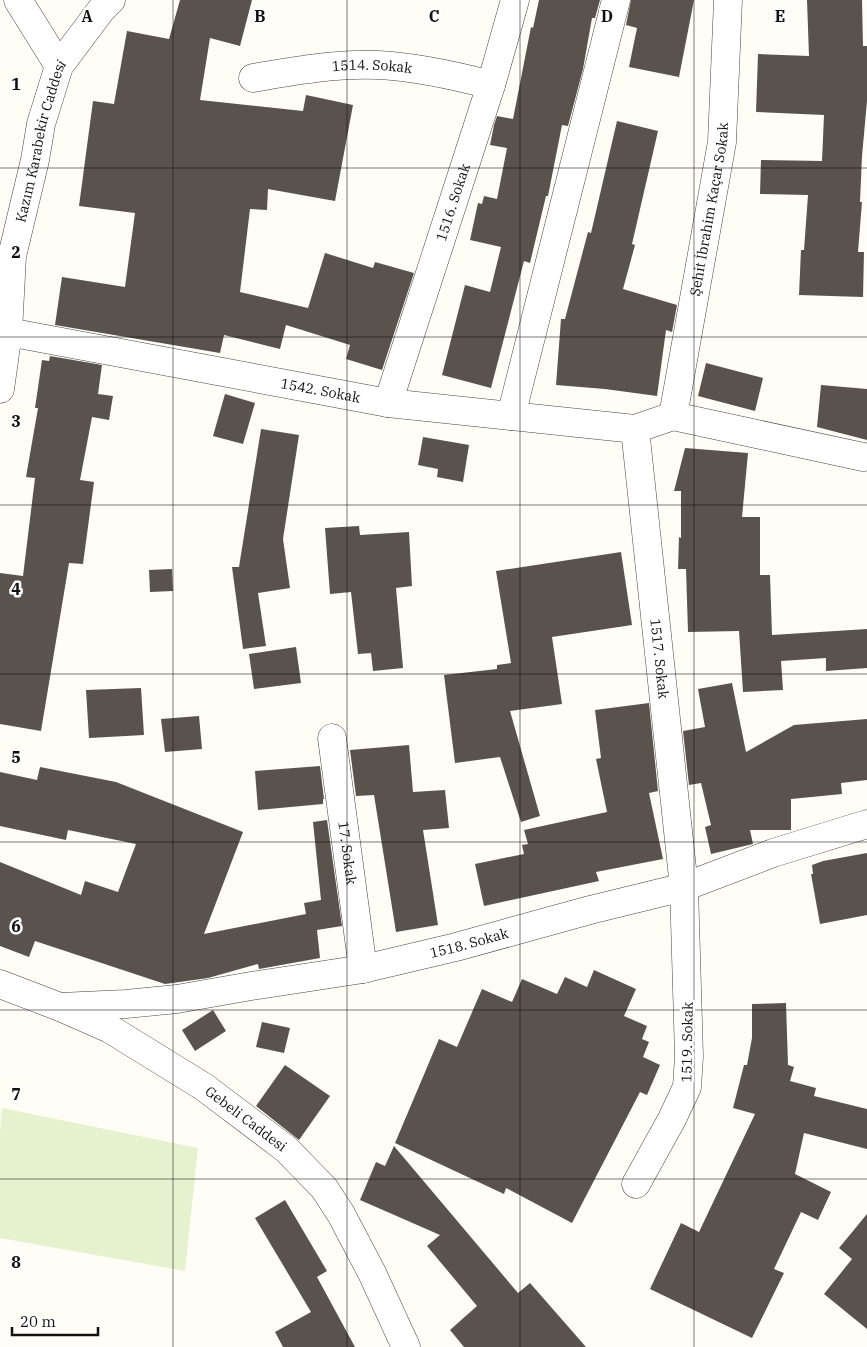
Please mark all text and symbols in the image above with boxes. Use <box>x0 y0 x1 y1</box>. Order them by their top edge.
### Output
text: A <box>81 6 93 26</box>
text: B <box>254 6 266 26</box>
text: C <box>429 6 439 26</box>
text: D <box>601 6 613 26</box>
text: E <box>775 6 785 26</box>
street label: Kazım Karabekir Caddesi <box>11 56 70 224</box>
street label: 1514. Sokak <box>331 56 414 77</box>
text: 1 <box>11 74 21 94</box>
street label: Şehit İbrahim Kaçar Sokak <box>686 121 732 297</box>
street label: 1516. Sokak <box>432 160 474 243</box>
text: 2 <box>11 242 21 262</box>
street label: 1542. Sokak <box>279 374 363 407</box>
text: 3 <box>11 411 21 431</box>
text: 4 <box>11 579 21 599</box>
street label: 1517. Sokak <box>646 618 673 701</box>
text: 5 <box>11 747 21 767</box>
street label: 17. Sokak <box>334 820 361 887</box>
text: 6 <box>11 916 21 936</box>
street label: 1518. Sokak <box>428 924 511 962</box>
street label: 1519. Sokak <box>677 1001 697 1083</box>
street label: Gebeli Caddesi <box>202 1082 291 1155</box>
text: 7 <box>11 1084 21 1104</box>
text: 8 <box>11 1252 21 1272</box>
scale bar <box>12 1304 99 1336</box>
text: 20 m <box>20 1312 56 1331</box>

